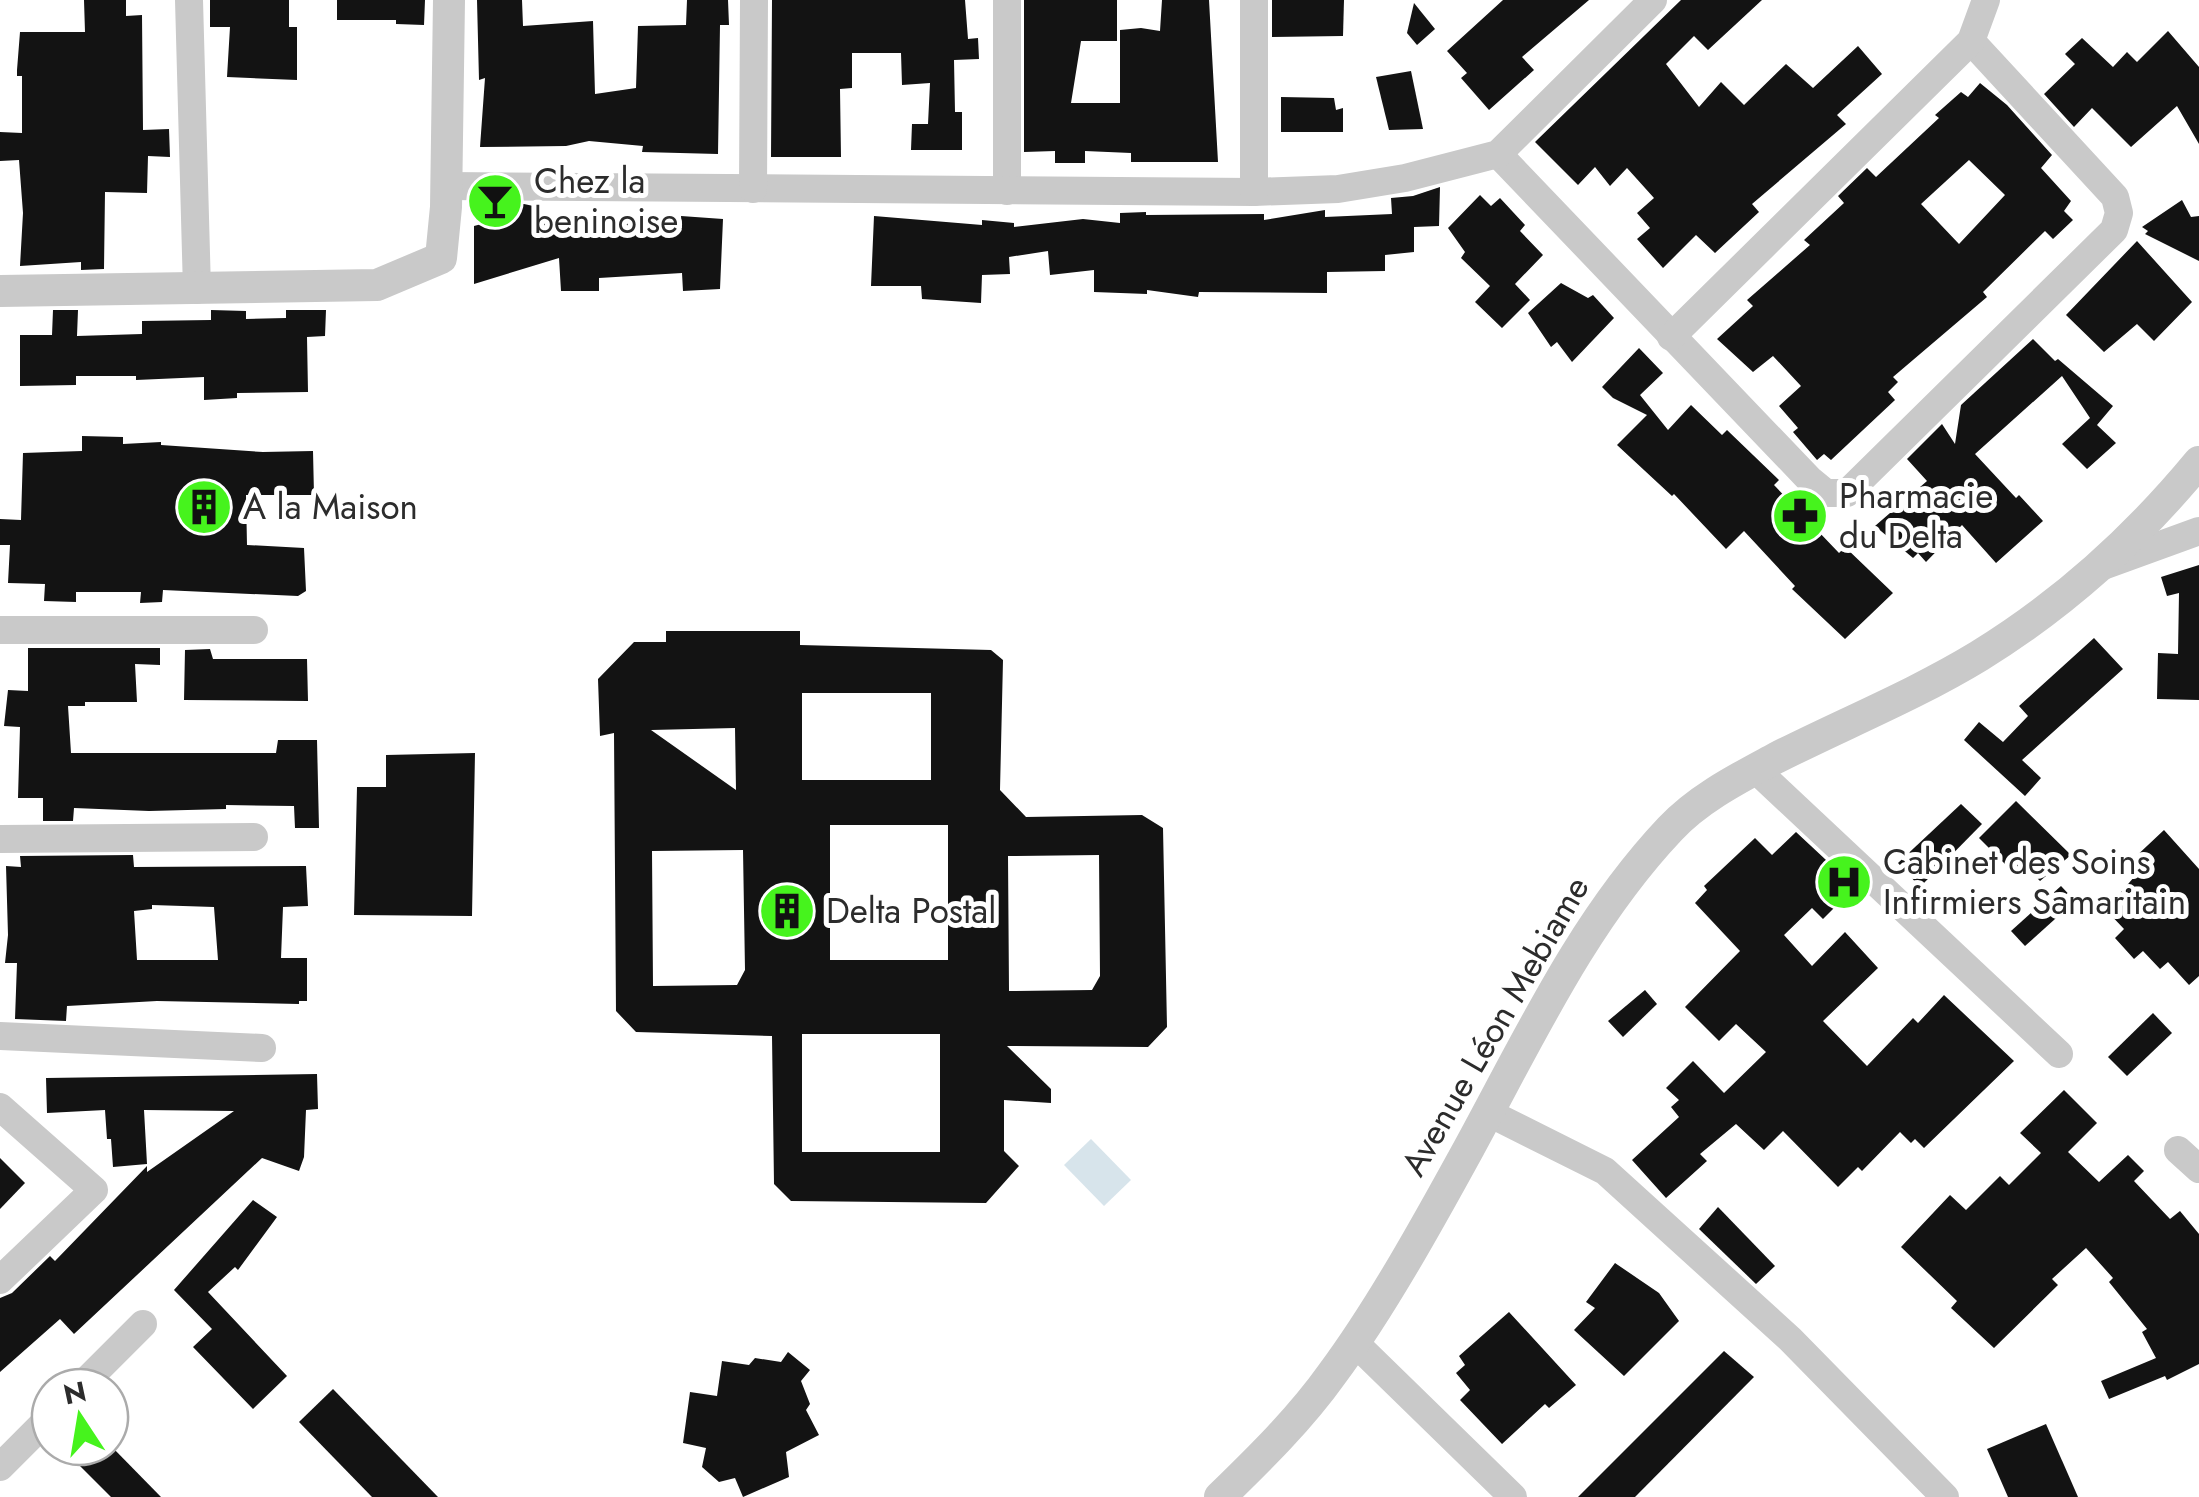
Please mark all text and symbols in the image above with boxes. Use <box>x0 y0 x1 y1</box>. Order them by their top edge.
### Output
place label: Chez la beninoise <box>534 156 678 246</box>
bar icon: Chez la beninoise <box>465 171 525 231</box>
place label: Pharmacie du Delta <box>1839 471 1993 561</box>
building icon: A la Maison <box>174 477 234 537</box>
place label: A la Maison <box>243 482 418 532</box>
pharmacy icon: Pharmacie du Delta <box>1770 486 1830 546</box>
place label: Cabinet des Soins Infirmiers Samaritain <box>1883 837 2186 927</box>
hospital icon: Cabinet des Soins Infirmiers Samaritain <box>1814 852 1874 912</box>
street label: Avenue Léon Mebiame <box>1389 867 1601 1185</box>
building icon: Delta Postal <box>757 881 817 941</box>
place label: Delta Postal <box>826 886 996 936</box>
north arrow <box>30 1367 130 1467</box>
text: N <box>60 1371 90 1415</box>

